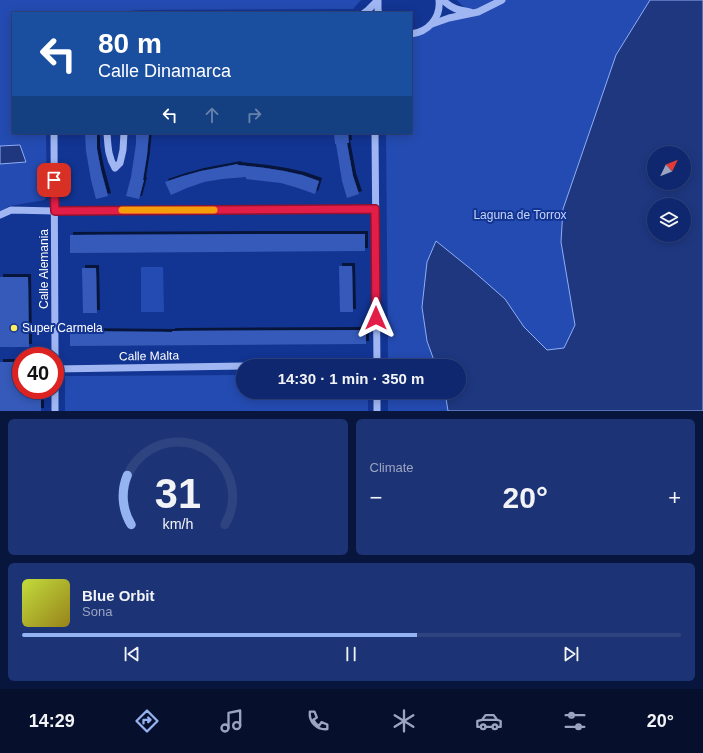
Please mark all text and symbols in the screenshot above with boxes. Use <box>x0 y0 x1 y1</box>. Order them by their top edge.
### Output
icon: left <box>32 28 84 80</box>
text: 80 m <box>98 28 162 59</box>
text: Calle Dinamarca <box>98 61 231 81</box>
icon: left <box>159 104 181 126</box>
icon: ahead <box>201 104 223 126</box>
icon: right <box>243 104 265 126</box>
north arrow <box>647 146 691 190</box>
map controls <box>647 146 691 242</box>
pin <box>37 163 71 197</box>
icon: arrive <box>43 169 65 191</box>
button: layers <box>647 198 691 242</box>
park label: Laguna de Torrox <box>473 208 567 222</box>
street label: Calle Alemania <box>37 229 51 309</box>
position arrow <box>355 297 397 339</box>
place label: Super Carmela <box>22 321 103 335</box>
marker: Super Carmela <box>9 323 19 333</box>
speed limit sign: 40 <box>12 347 64 399</box>
street label: Calle Malta <box>119 348 179 364</box>
text: 14:30 · 1 min · 350 m <box>278 370 424 387</box>
text: Climate <box>370 460 414 475</box>
text: 31 <box>155 470 201 517</box>
text: 20° <box>503 481 548 514</box>
text: − <box>370 485 382 510</box>
text: + <box>668 485 681 510</box>
text: km/h <box>162 516 193 532</box>
text: Blue Orbit <box>82 587 155 604</box>
text: Sona <box>82 604 112 619</box>
icon: previous <box>121 643 143 665</box>
icon: pause <box>340 643 362 665</box>
icon: next <box>560 643 582 665</box>
icon: directions <box>133 707 161 735</box>
icon: music <box>218 707 246 735</box>
icon: phone <box>304 707 332 735</box>
icon: climate <box>390 707 418 735</box>
icon: car <box>475 707 503 735</box>
icon: filters <box>561 707 589 735</box>
text: 14:29 <box>29 711 75 731</box>
text: 20° <box>647 711 674 731</box>

